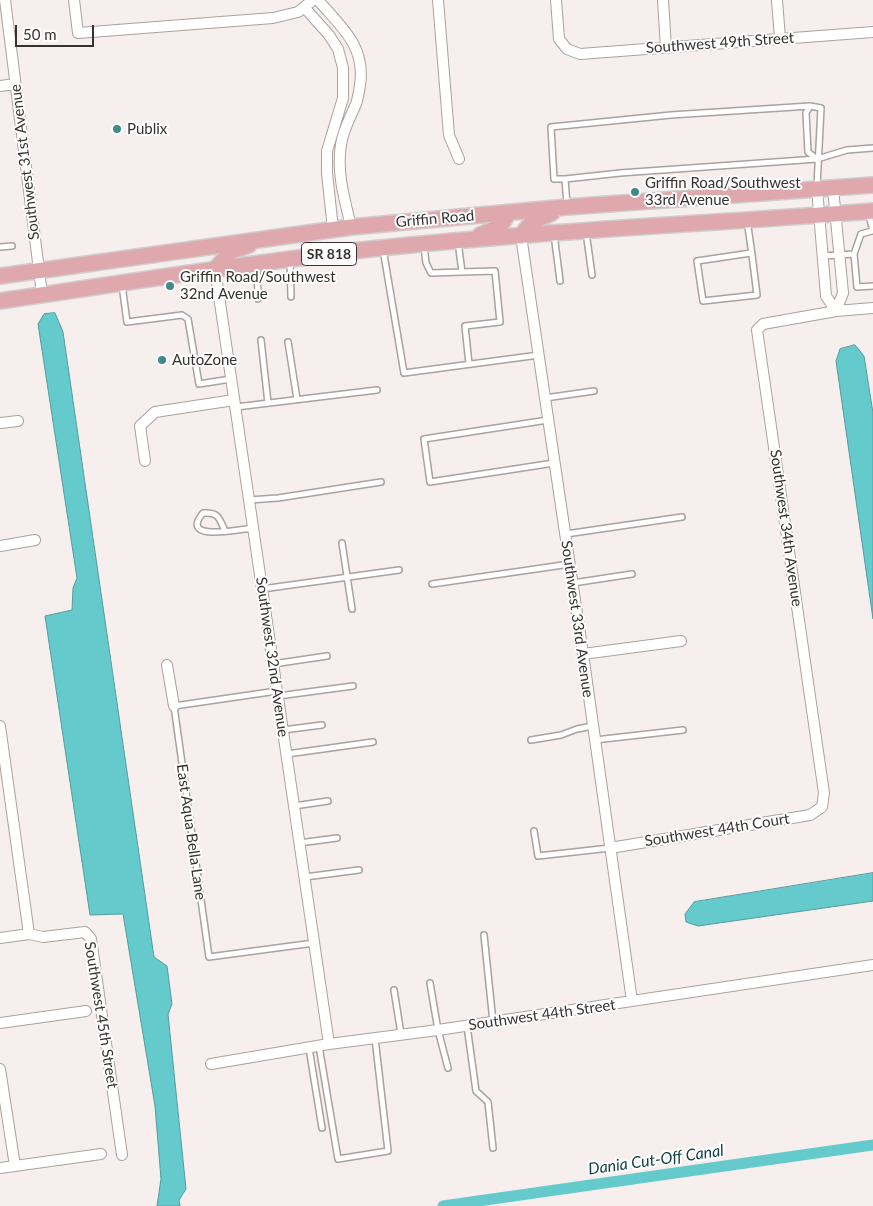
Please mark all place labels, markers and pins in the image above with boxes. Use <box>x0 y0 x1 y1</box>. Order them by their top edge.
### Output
place label: Publix <box>127 120 167 138</box>
marker: Publix <box>111 123 123 135</box>
place label: Griffin Road/Southwest 33rd Avenue <box>645 174 801 209</box>
marker: Griffin Road/Southwest 33rd Avenue <box>629 186 641 198</box>
place label: Griffin Road/Southwest 32nd Avenue <box>180 268 336 303</box>
marker: Griffin Road/Southwest 32nd Avenue <box>164 280 176 292</box>
place label: AutoZone <box>172 351 237 369</box>
marker: AutoZone <box>156 354 168 366</box>

